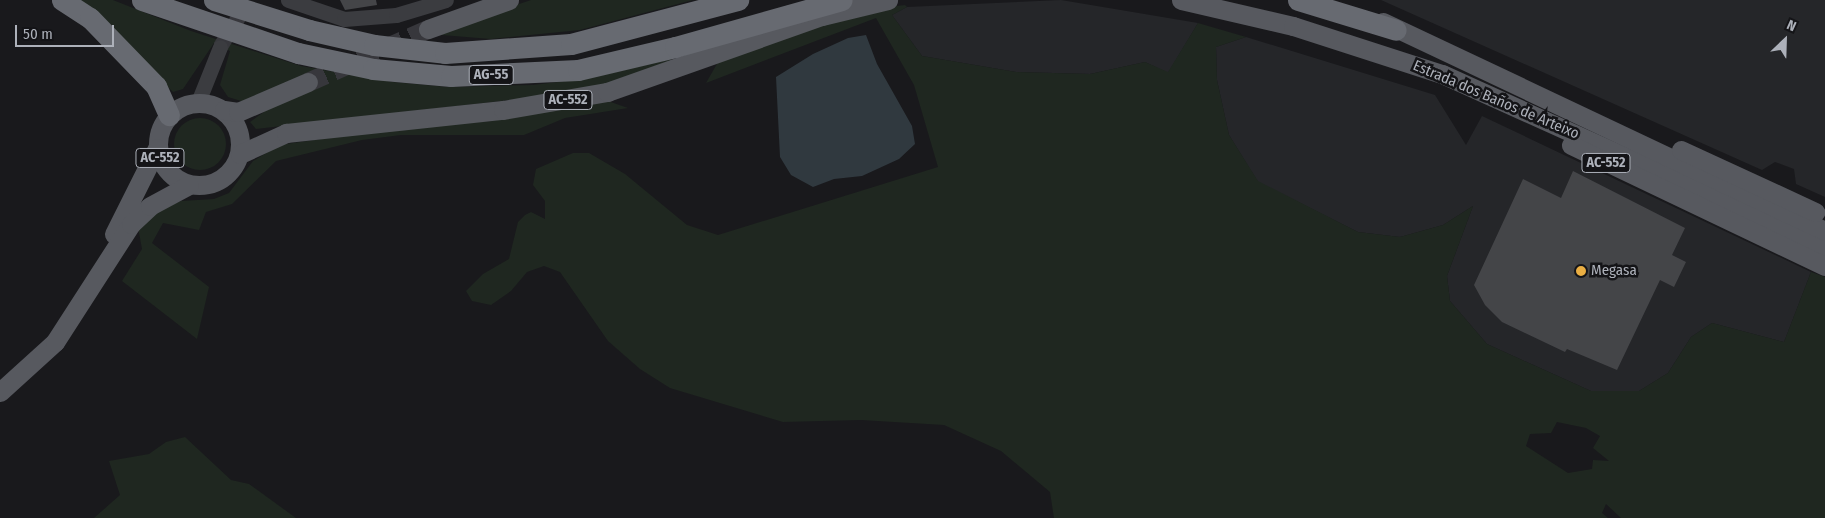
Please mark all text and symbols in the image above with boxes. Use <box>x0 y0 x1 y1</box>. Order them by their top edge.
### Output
scale bar <box>18 15 116 47</box>
north arrow <box>1760 15 1810 65</box>
text: N <box>1784 16 1799 35</box>
text: 50 m <box>23 25 53 43</box>
street label: Estrada dos Baños de Arteixo <box>1410 57 1582 143</box>
road number: AG-55 <box>468 64 514 86</box>
road number: AC-552 <box>543 88 593 112</box>
road number: AC-552 <box>135 146 185 170</box>
road number: AC-552 <box>1581 152 1631 174</box>
place label: Megasa <box>1591 262 1637 280</box>
marker: Megasa <box>1575 265 1587 277</box>

